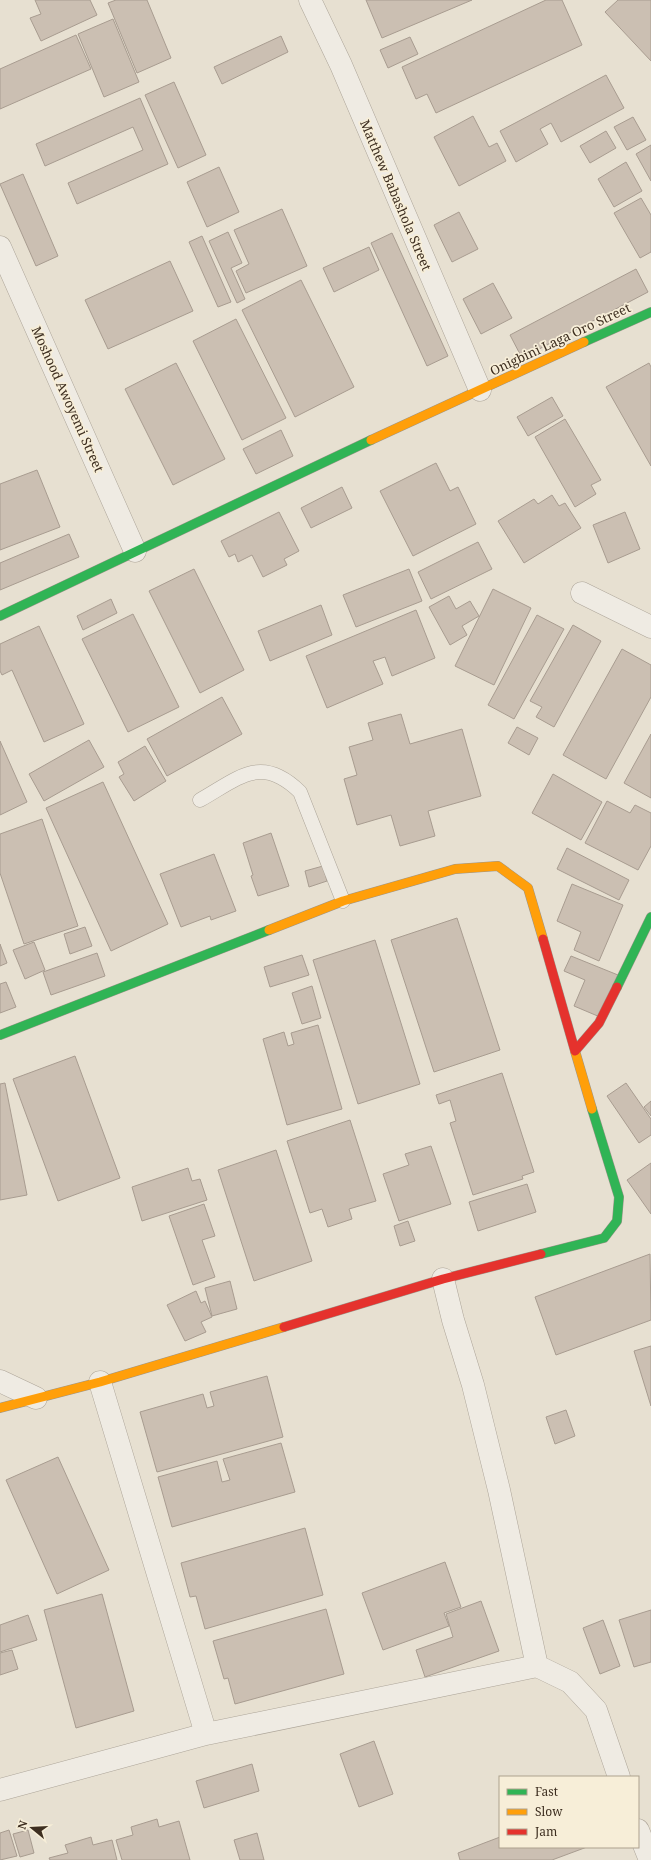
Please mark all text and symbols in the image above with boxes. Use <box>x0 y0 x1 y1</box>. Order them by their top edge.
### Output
street label: Matthew Babashola Street <box>356 117 436 274</box>
street label: Onigbini Laga Oro Street <box>487 298 634 380</box>
street label: Moshood Awoyemi Street <box>28 323 108 475</box>
legend <box>499 1776 639 1848</box>
text: Fast <box>535 1783 558 1800</box>
text: Slow <box>535 1803 563 1820</box>
north arrow <box>12 1808 52 1848</box>
text: N <box>14 1818 31 1831</box>
text: Jam <box>534 1823 557 1840</box>

